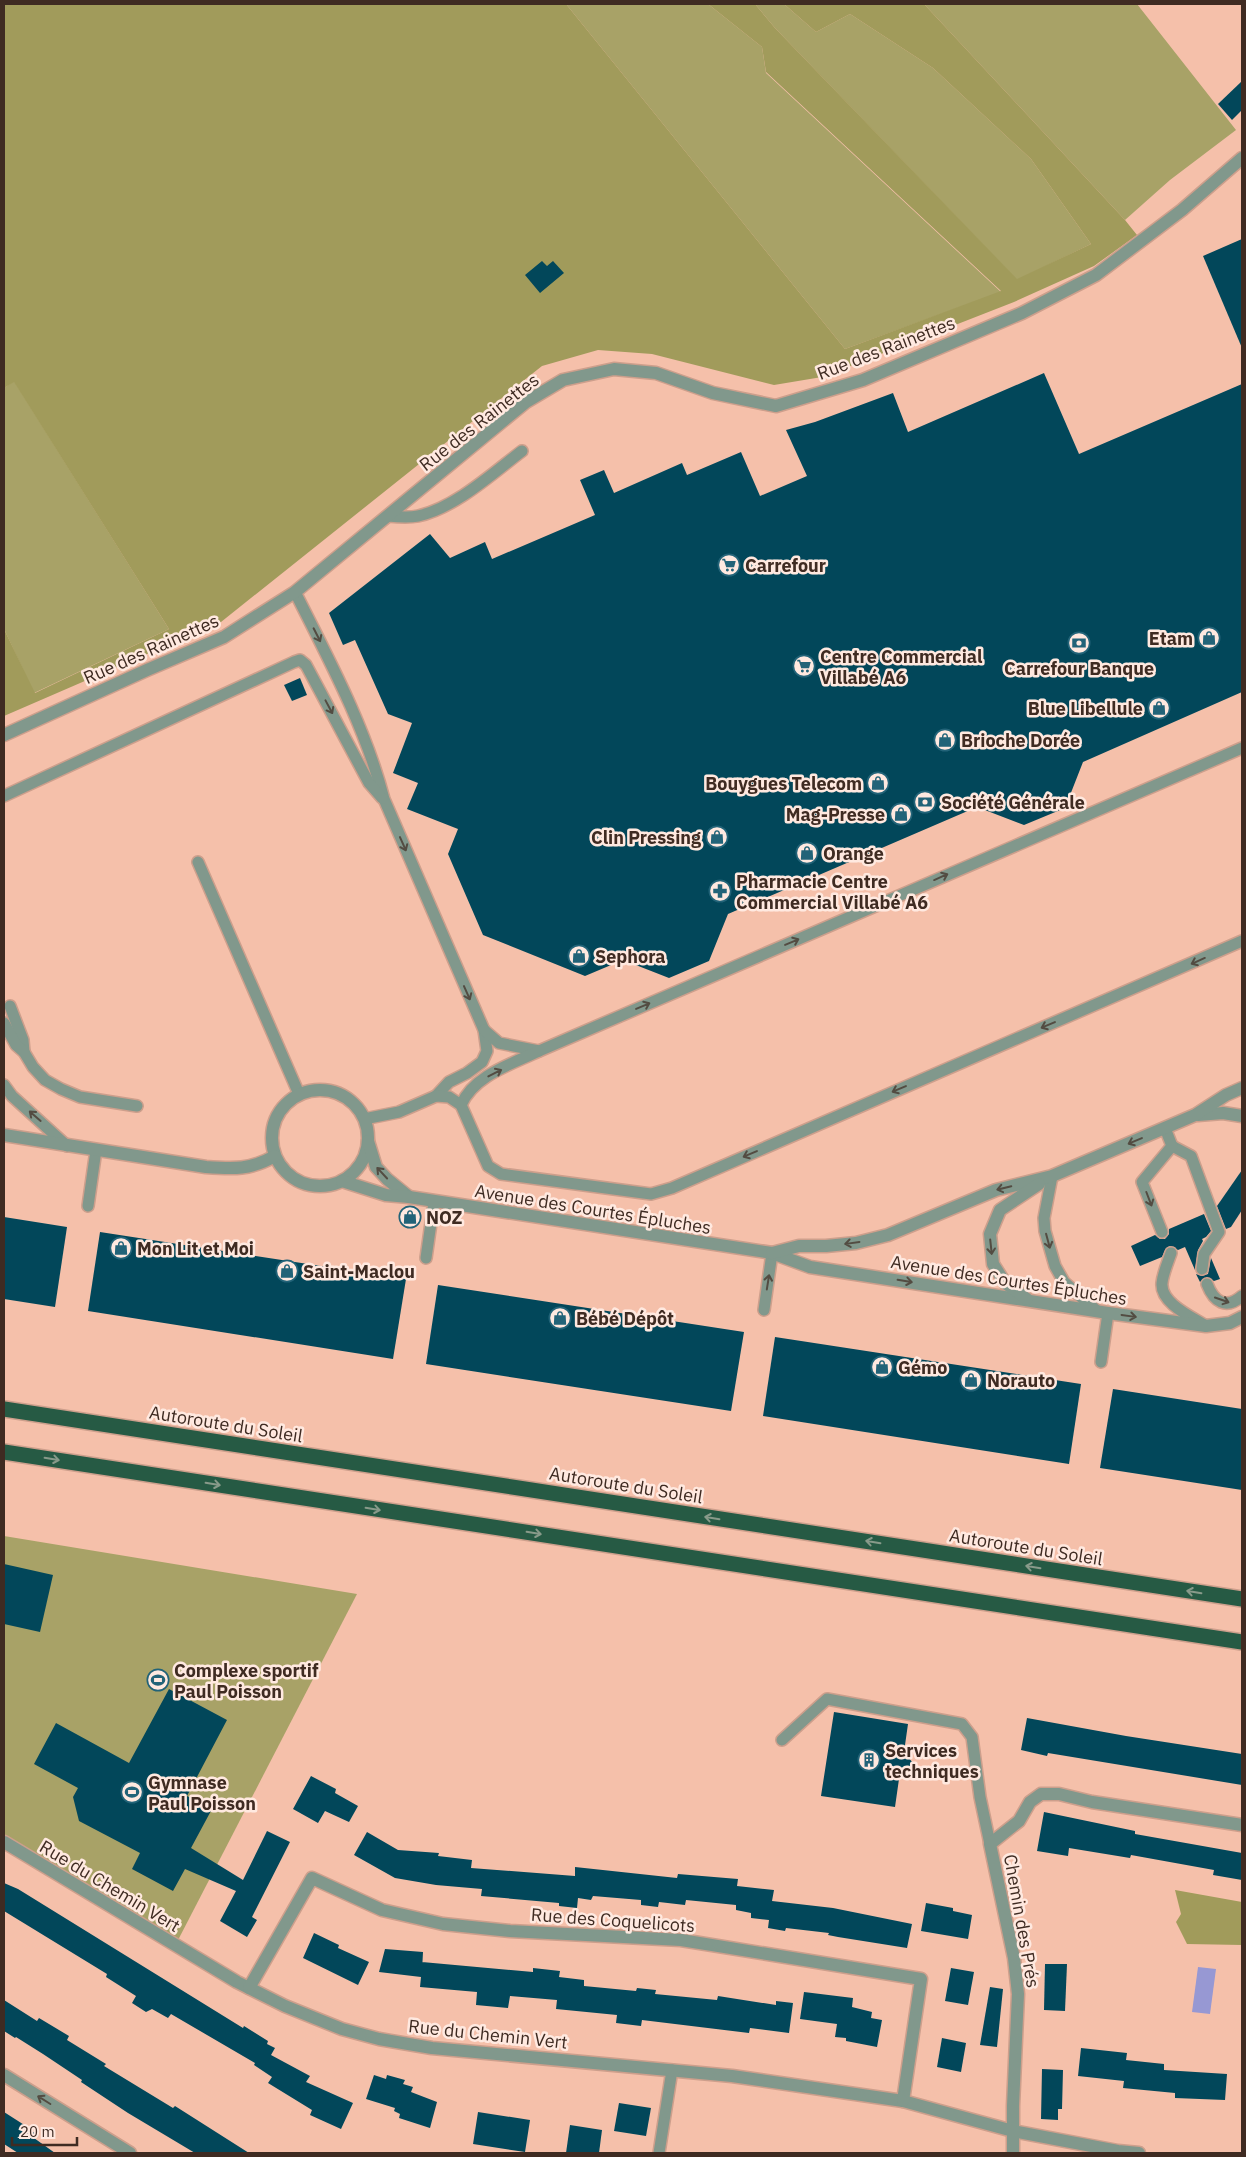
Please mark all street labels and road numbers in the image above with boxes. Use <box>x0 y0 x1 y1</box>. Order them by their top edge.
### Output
street label: Rue des Rainettes <box>814 311 958 385</box>
street label: Rue des Rainettes <box>414 368 544 476</box>
street label: Rue des Rainettes <box>80 609 222 689</box>
street label: Avenue des Courtes Épluches <box>473 1179 713 1239</box>
street label: Avenue des Courtes Épluches <box>889 1250 1129 1310</box>
street label: Autoroute du Soleil <box>148 1401 304 1447</box>
street label: Autoroute du Soleil <box>548 1462 704 1508</box>
street label: Autoroute du Soleil <box>948 1524 1104 1570</box>
street label: Rue du Chemin Vert <box>35 1835 185 1937</box>
street label: Chemin des Prés <box>999 1852 1045 1990</box>
street label: Rue des Coquelicots <box>530 1903 696 1937</box>
street label: Rue du Chemin Vert <box>407 2014 569 2054</box>

